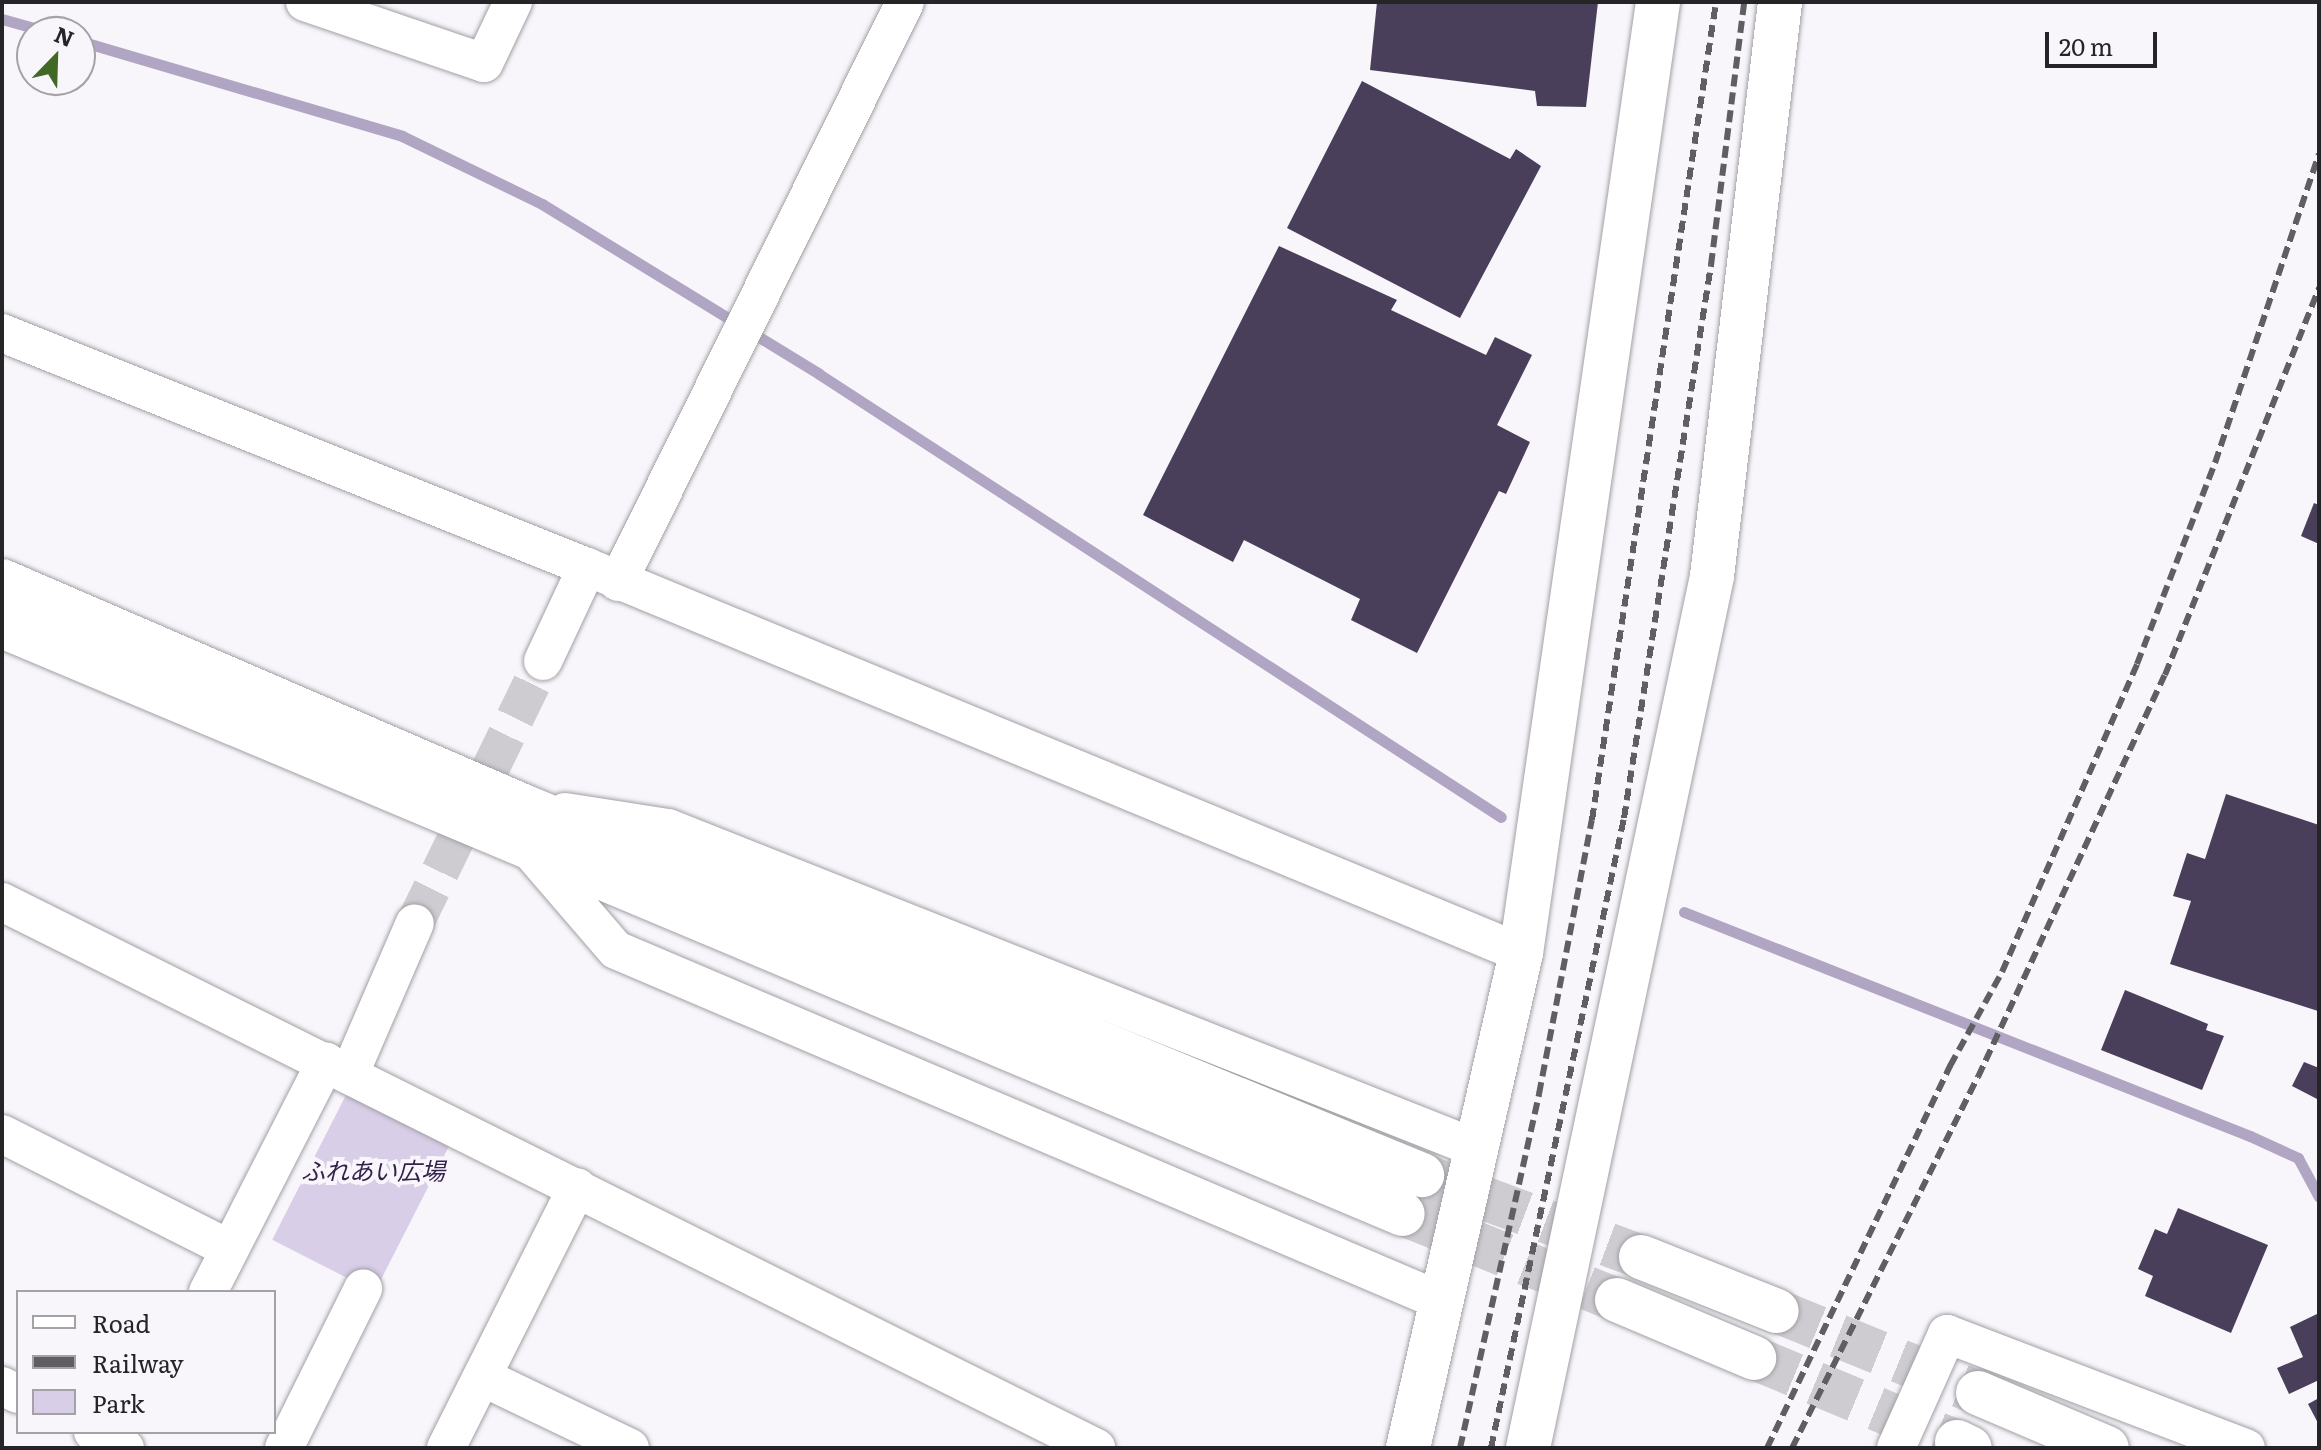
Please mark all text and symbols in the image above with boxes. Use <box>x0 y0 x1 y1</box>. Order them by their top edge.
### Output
north arrow <box>16 16 96 96</box>
text: N <box>50 16 80 54</box>
scale bar <box>2049 16 2161 66</box>
text: 20 m <box>2059 28 2113 63</box>
park label: ふれあい広場 <box>301 1156 445 1184</box>
legend <box>16 1290 276 1434</box>
text: Road <box>92 1305 150 1340</box>
text: Railway <box>92 1345 184 1380</box>
text: Park <box>92 1385 145 1420</box>

